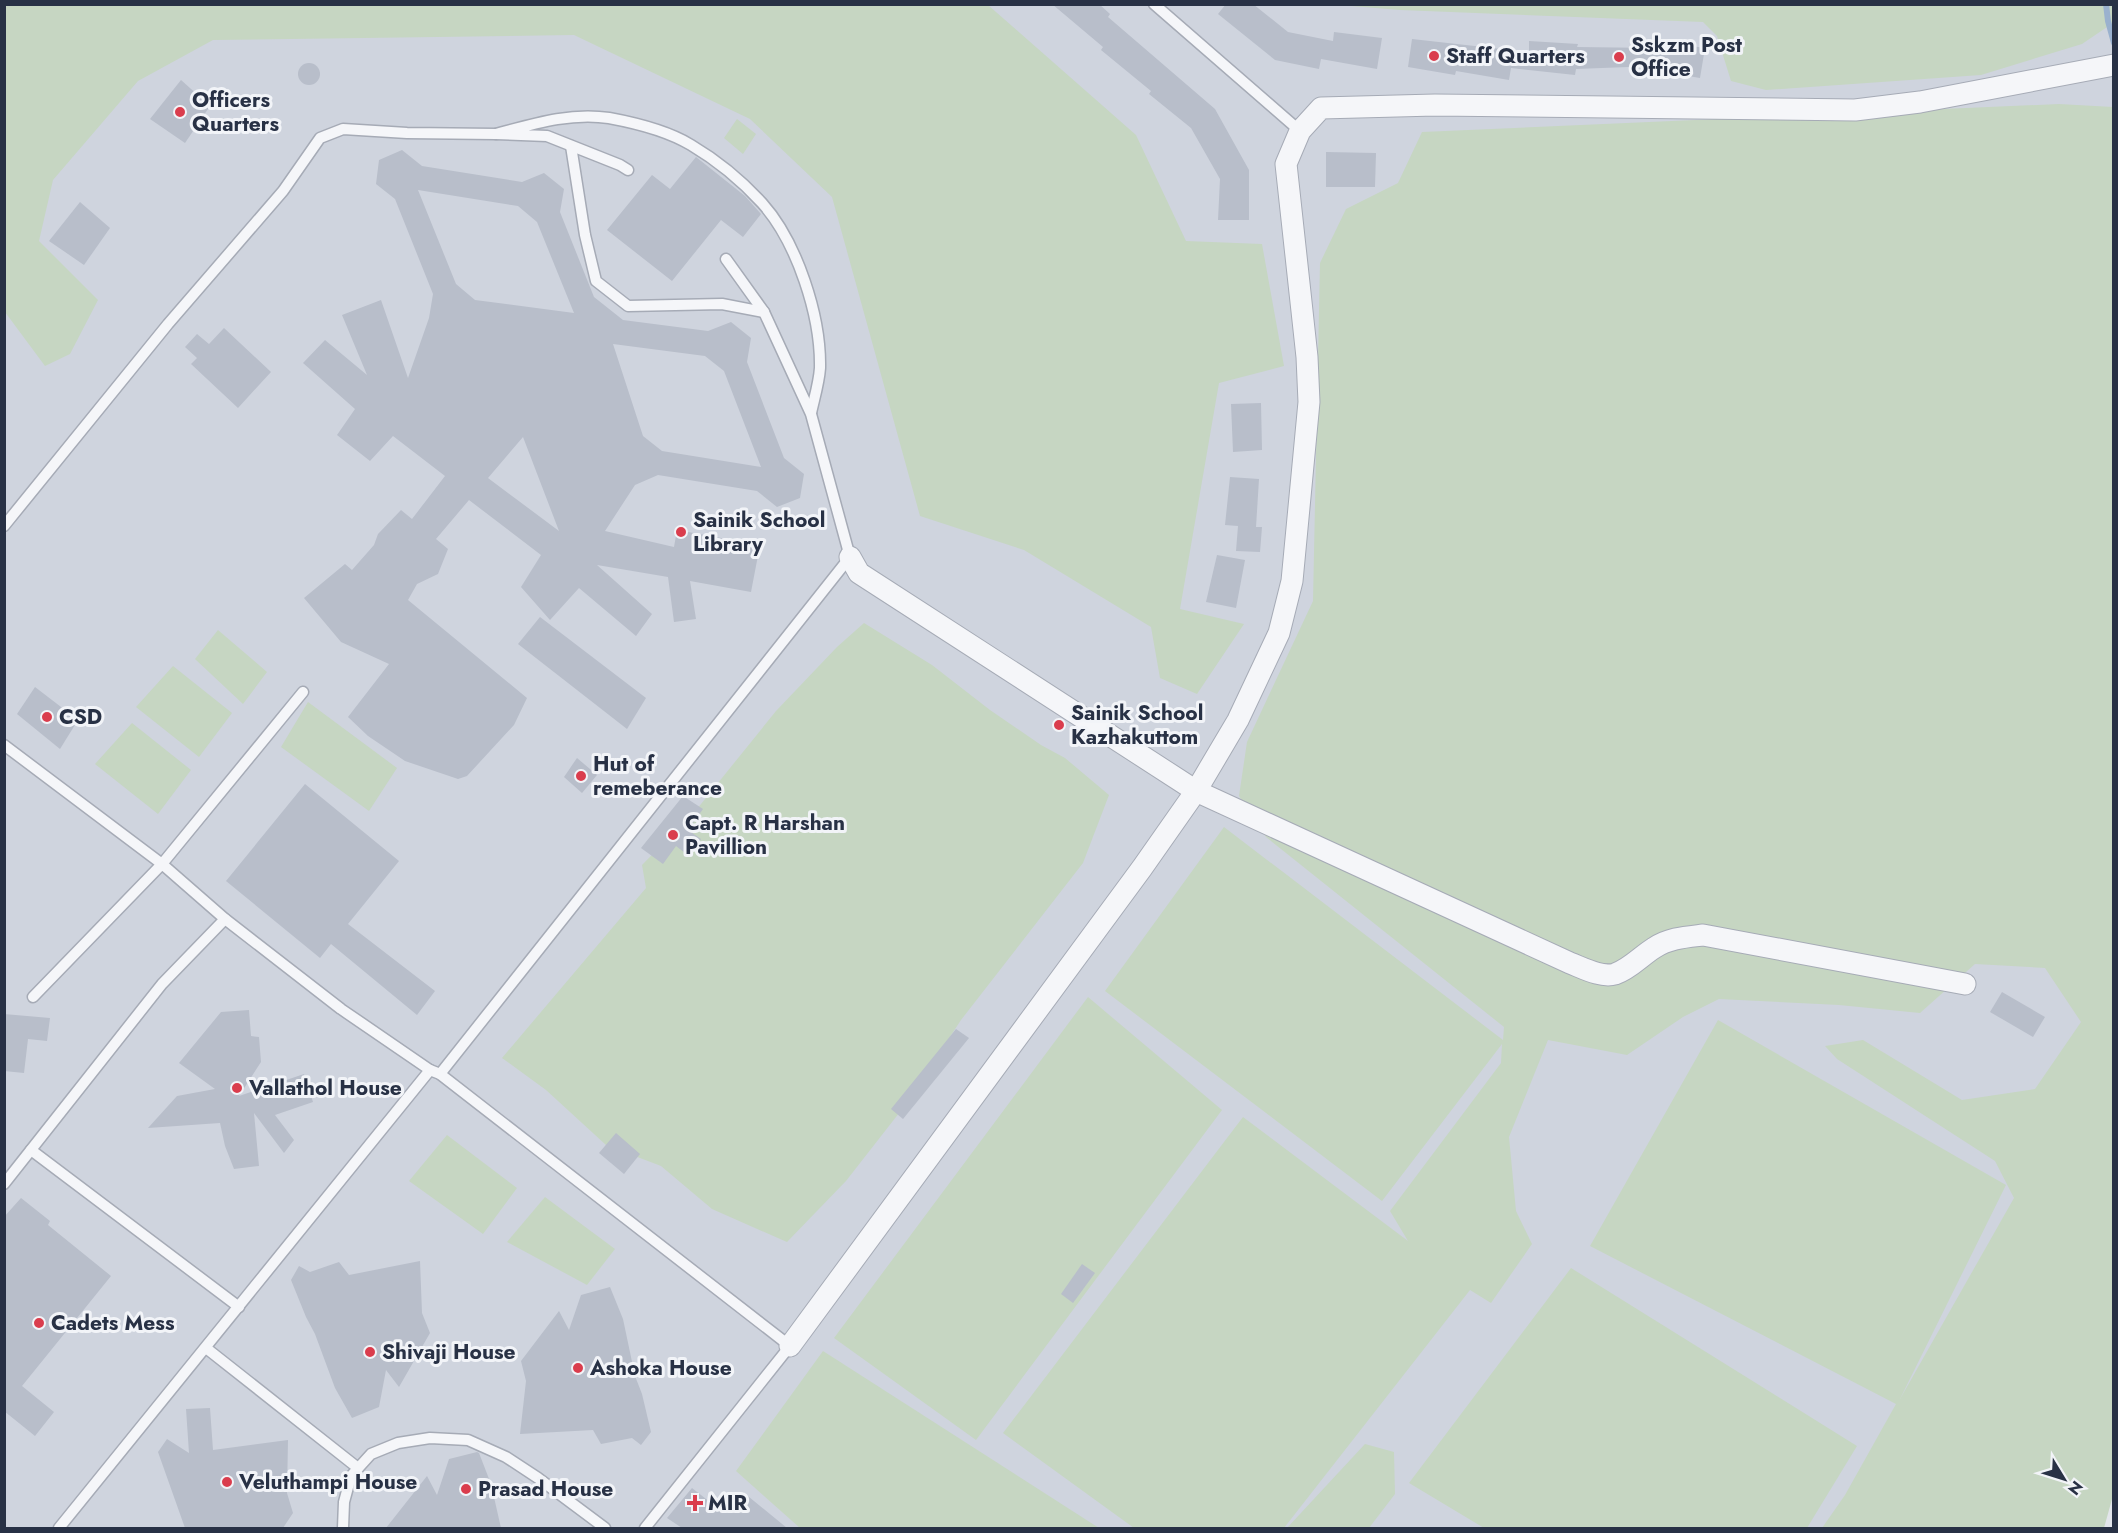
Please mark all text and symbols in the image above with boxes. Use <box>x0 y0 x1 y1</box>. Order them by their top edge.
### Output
place label: Sskzm Post Office <box>1631 30 1742 84</box>
place label: Staff Quarters <box>1446 41 1585 71</box>
marker: Staff Quarters <box>1427 49 1441 63</box>
marker: Sskzm Post Office <box>1612 50 1626 64</box>
place label: Officers Quarters <box>192 85 279 139</box>
marker: Officers Quarters <box>173 105 187 119</box>
place label: Sainik School Library <box>693 505 825 559</box>
marker: Sainik School Library <box>674 525 688 539</box>
place label: Sainik School Kazhakuttom <box>1071 698 1203 752</box>
place label: CSD <box>59 702 102 732</box>
marker: CSD <box>40 710 54 724</box>
marker: Sainik School Kazhakuttom <box>1052 718 1066 732</box>
place label: Hut of remeberance <box>593 749 722 803</box>
marker: Hut of remeberance <box>574 769 588 783</box>
place label: Capt. R Harshan Pavillion <box>685 808 845 862</box>
marker: Capt. R Harshan Pavillion <box>666 828 680 842</box>
place label: Vallathol House <box>248 1073 402 1103</box>
marker: Vallathol House <box>230 1081 244 1095</box>
place label: Cadets Mess <box>51 1308 175 1338</box>
marker: Cadets Mess <box>32 1316 46 1330</box>
place label: Shivaji House <box>382 1337 516 1367</box>
marker: Shivaji House <box>363 1345 377 1359</box>
place label: Ashoka House <box>589 1353 732 1383</box>
marker: Ashoka House <box>571 1361 585 1375</box>
north arrow <box>2034 1449 2094 1509</box>
place label: Veluthampi House <box>238 1467 417 1497</box>
place label: Prasad House <box>478 1474 613 1504</box>
marker: Veluthampi House <box>220 1475 234 1489</box>
text: N <box>2062 1476 2088 1500</box>
marker: Prasad House <box>459 1482 473 1496</box>
place label: MIR <box>708 1488 747 1518</box>
marker: MIR <box>686 1494 704 1512</box>

